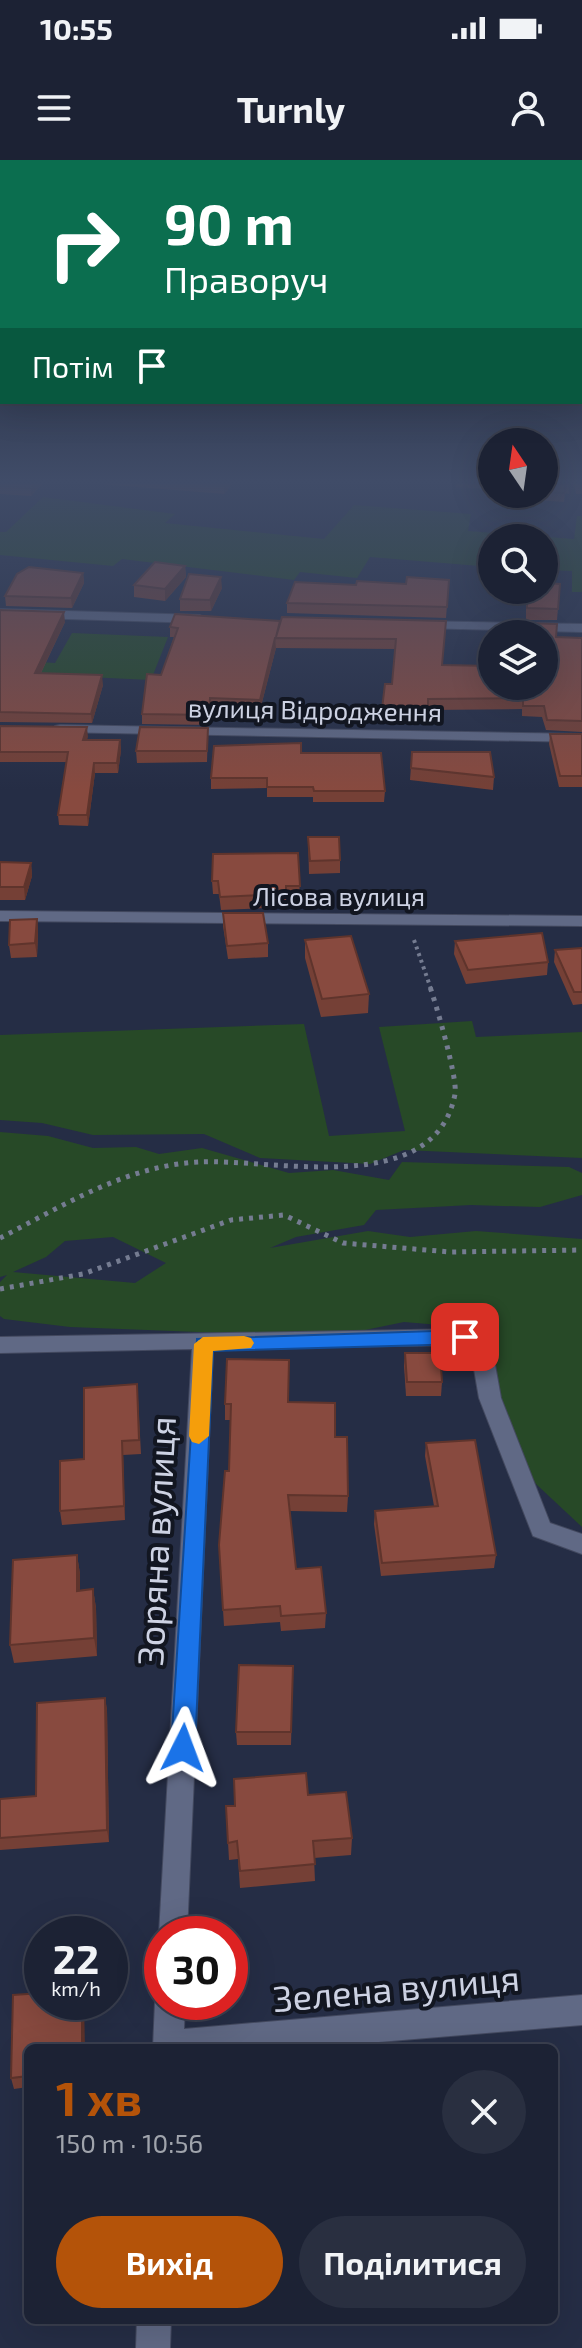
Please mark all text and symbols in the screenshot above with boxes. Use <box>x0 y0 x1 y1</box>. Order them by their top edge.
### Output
text: 10:55 <box>40 10 113 46</box>
icon: menu <box>32 86 76 130</box>
icon: person <box>506 86 550 130</box>
text: Turnly <box>237 87 345 130</box>
text: 90 m <box>164 189 294 256</box>
icon: right <box>32 192 136 296</box>
text: Праворуч <box>164 257 329 300</box>
icon: arrive <box>130 344 174 388</box>
text: Потім <box>32 348 114 384</box>
north arrow <box>478 428 558 508</box>
map controls <box>478 428 558 700</box>
button: search <box>478 524 558 604</box>
button: layers <box>478 620 558 700</box>
street label: вулиця Відродження <box>188 691 442 728</box>
street label: Лісова вулиця <box>253 880 425 912</box>
pin <box>431 1303 499 1371</box>
icon: arrive <box>443 1315 487 1359</box>
street label: Зоряна вулиця <box>127 1415 184 1667</box>
position arrow <box>141 1706 225 1790</box>
speed limit sign: 30 <box>144 1916 248 2020</box>
text: 22 <box>53 1934 99 1982</box>
street label: Зелена вулиця <box>271 1955 521 2020</box>
text: km/h <box>51 1976 101 2000</box>
text: 1 хв <box>56 2068 142 2126</box>
button: close <box>442 2070 526 2154</box>
text: 150 m · 10:56 <box>56 2127 203 2158</box>
button: Вихід <box>56 2216 283 2308</box>
button: Поділитися <box>299 2216 526 2308</box>

